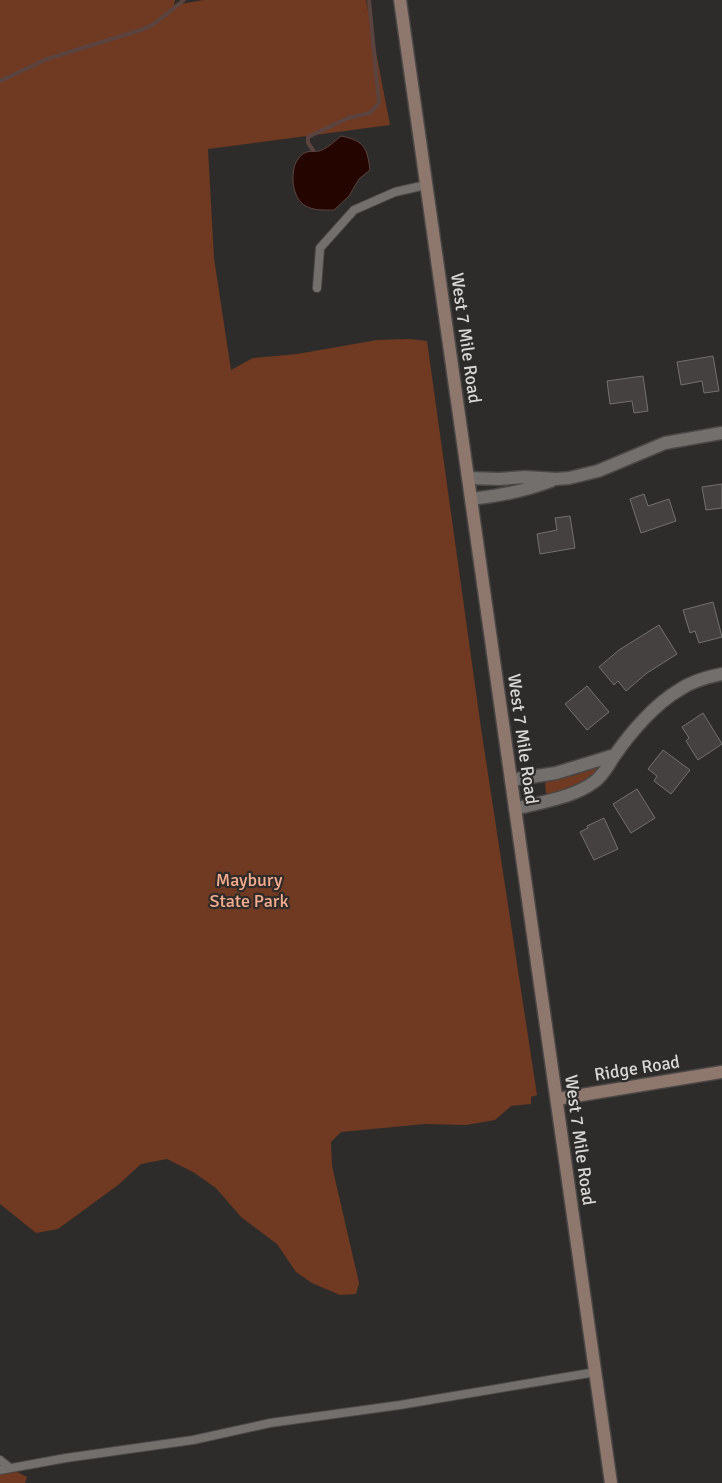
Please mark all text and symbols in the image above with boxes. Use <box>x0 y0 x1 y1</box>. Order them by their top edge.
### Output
street label: West 7 Mile Road <box>446 271 486 405</box>
street label: West 7 Mile Road <box>503 672 543 806</box>
park label: Maybury State Park <box>210 869 288 912</box>
street label: Ridge Road <box>593 1050 681 1086</box>
street label: West 7 Mile Road <box>560 1073 600 1207</box>

